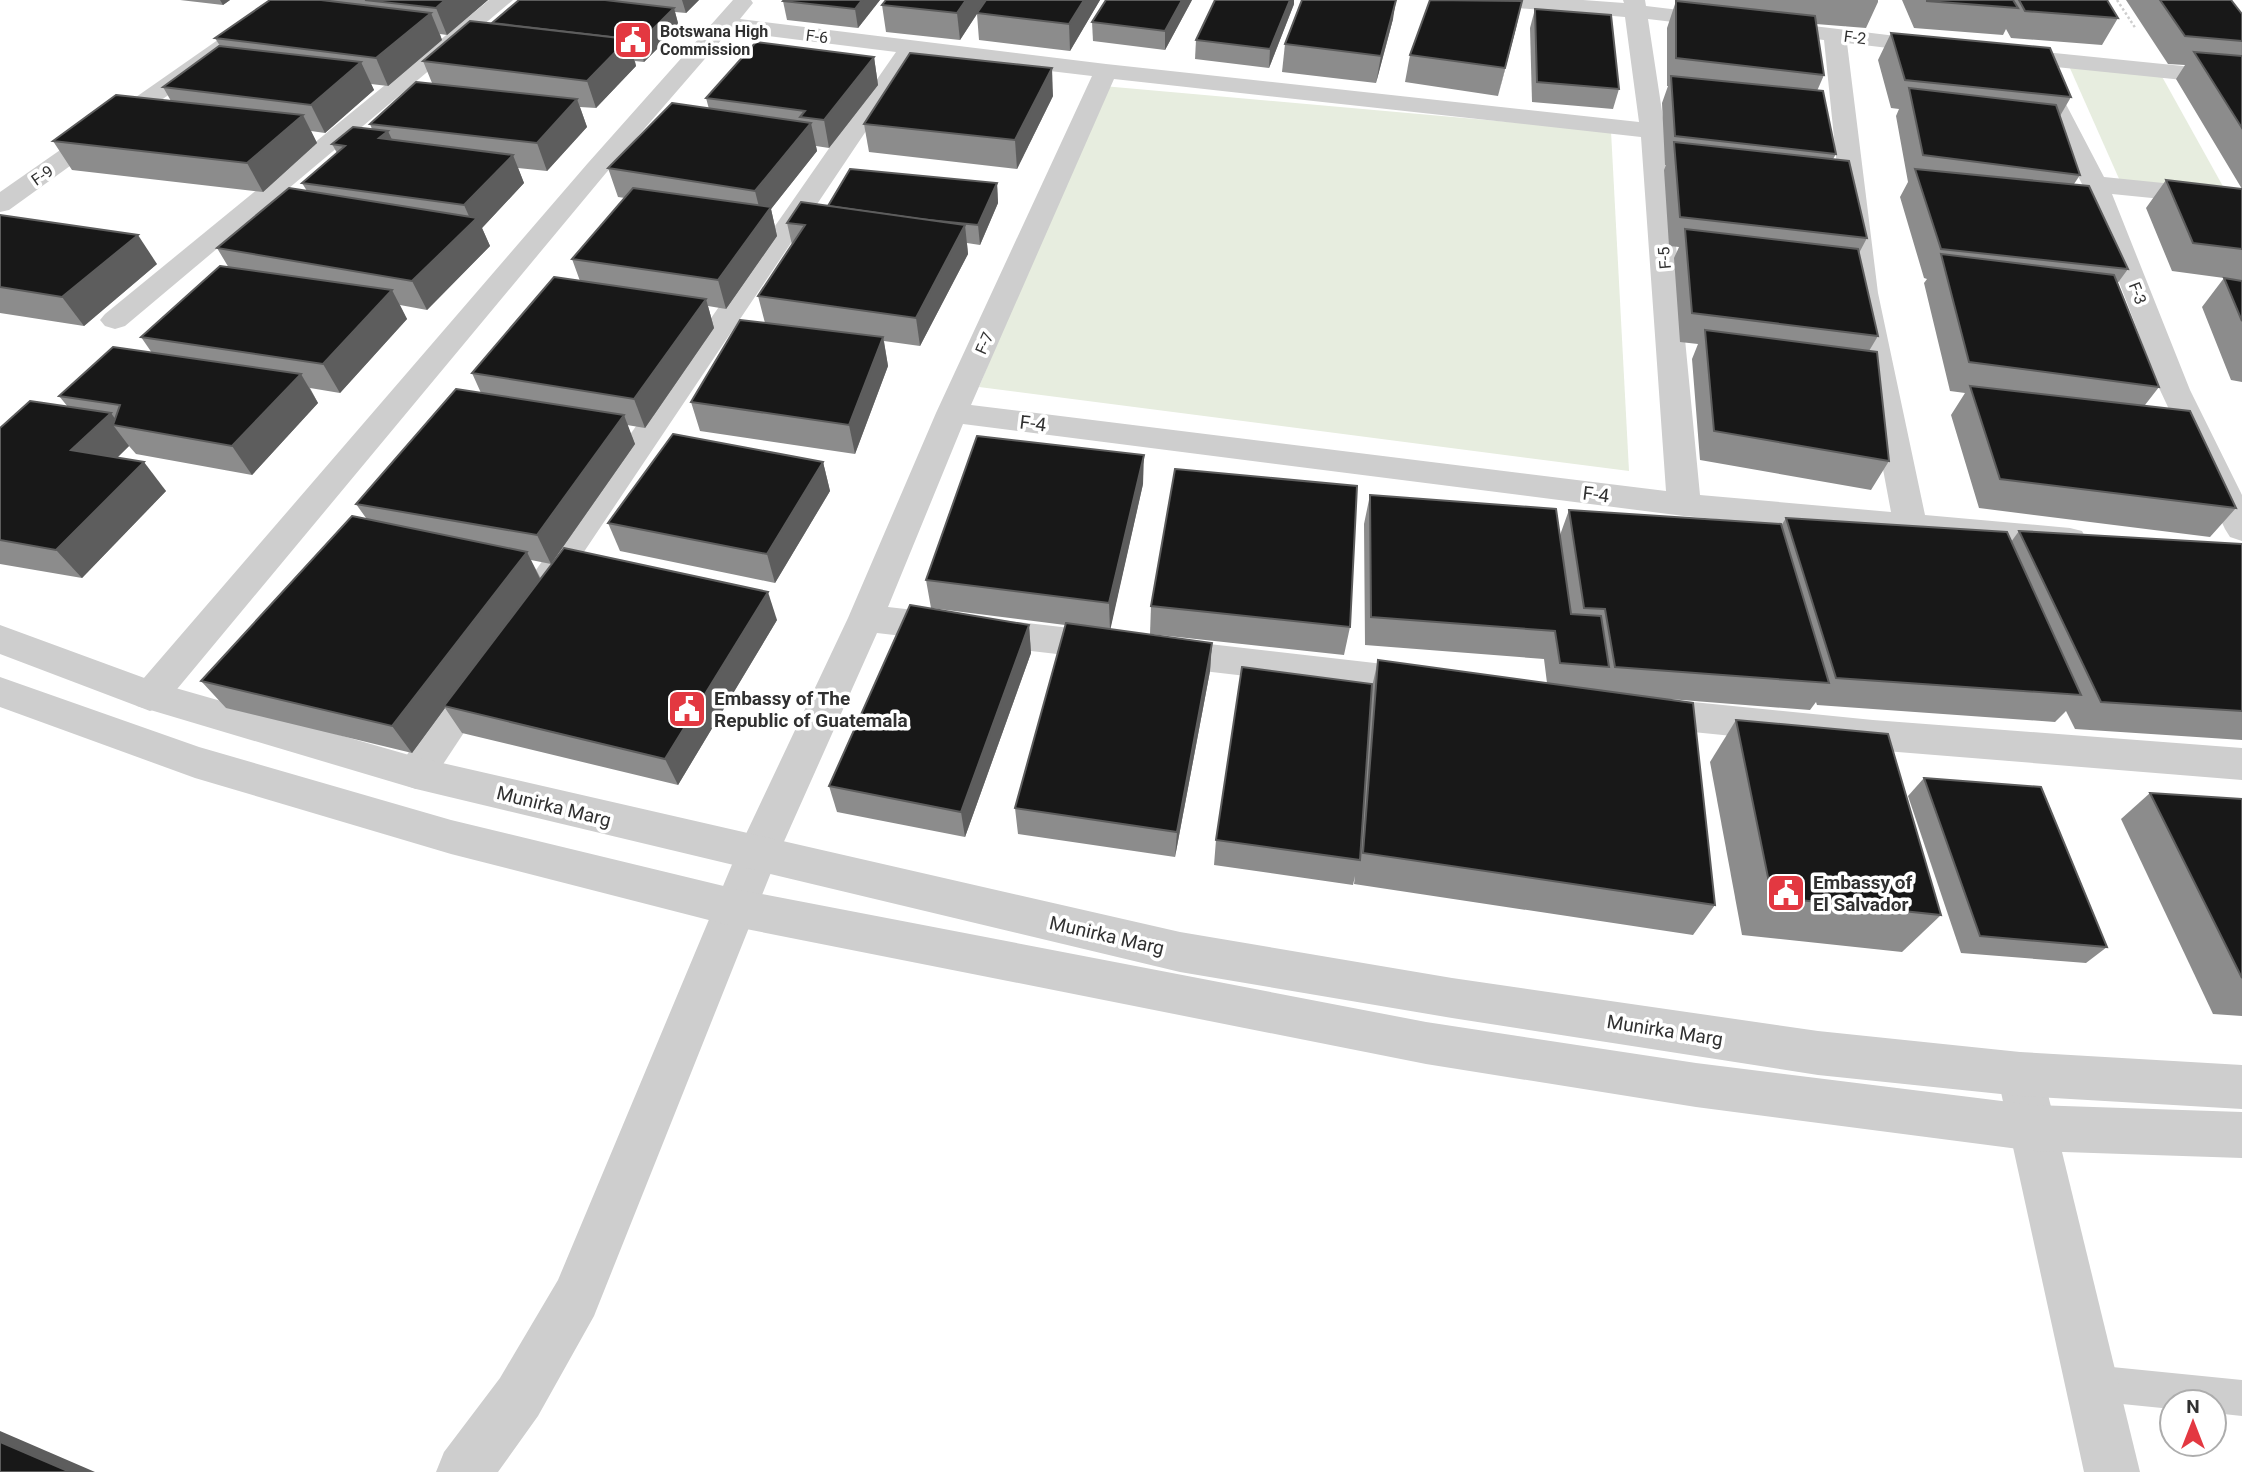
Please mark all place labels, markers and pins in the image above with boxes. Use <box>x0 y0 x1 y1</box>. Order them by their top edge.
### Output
public building icon: Botswana High Commission <box>612 19 654 61</box>
place label: Botswana High Commission <box>660 22 768 59</box>
place label: Embassy of The Republic of Guatemala <box>714 687 908 732</box>
public building icon: Embassy of The Republic of Guatemala <box>666 688 708 730</box>
place label: Embassy of El Salvador <box>1813 871 1913 916</box>
public building icon: Embassy of El Salvador <box>1765 872 1807 914</box>

